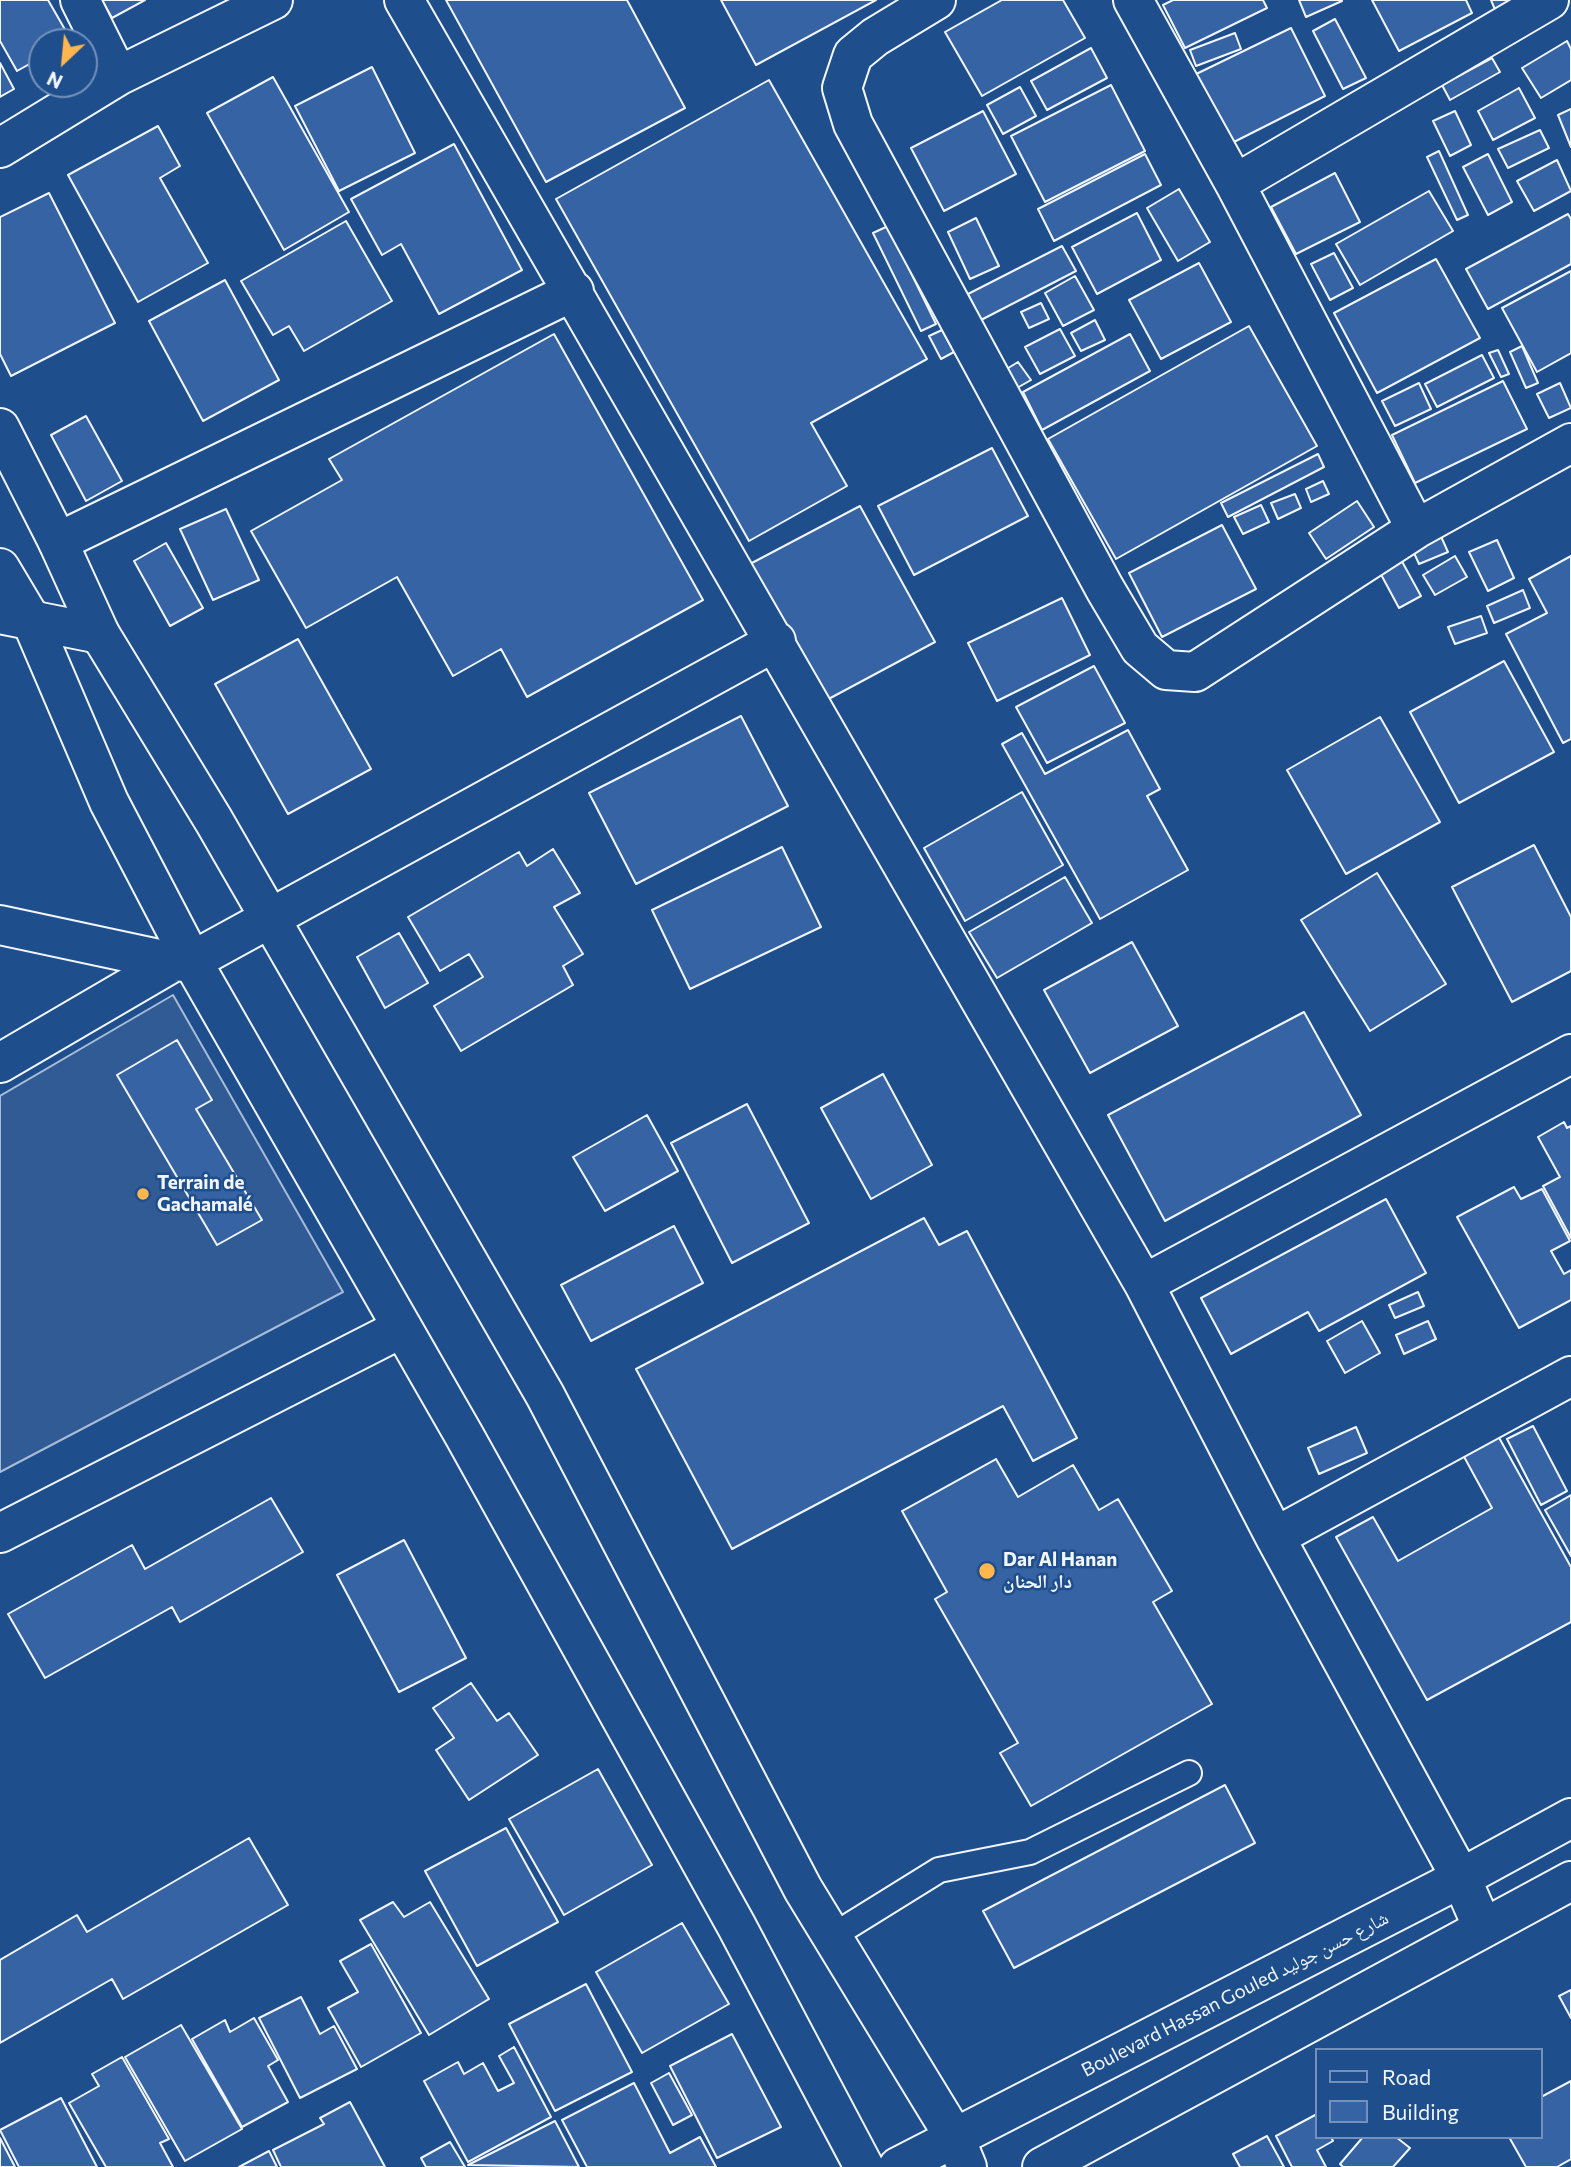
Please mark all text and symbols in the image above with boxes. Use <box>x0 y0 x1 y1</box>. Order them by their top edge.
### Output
north arrow <box>28 28 98 98</box>
text: N <box>43 67 66 94</box>
place label: Terrain de Gachamalé <box>157 1172 253 1216</box>
marker: Terrain de Gachamalé <box>135 1186 151 1202</box>
place label: Dar Al Hanan دار الحنان <box>1003 1549 1117 1593</box>
marker: Dar Al Hanan دار الحنان <box>977 1561 997 1581</box>
street label: Boulevard Hassan Gouled شارع حسن جوليد <box>1078 1906 1392 2082</box>
legend <box>1316 2048 1543 2139</box>
text: Road <box>1382 2064 1431 2089</box>
text: Building <box>1382 2099 1459 2124</box>

